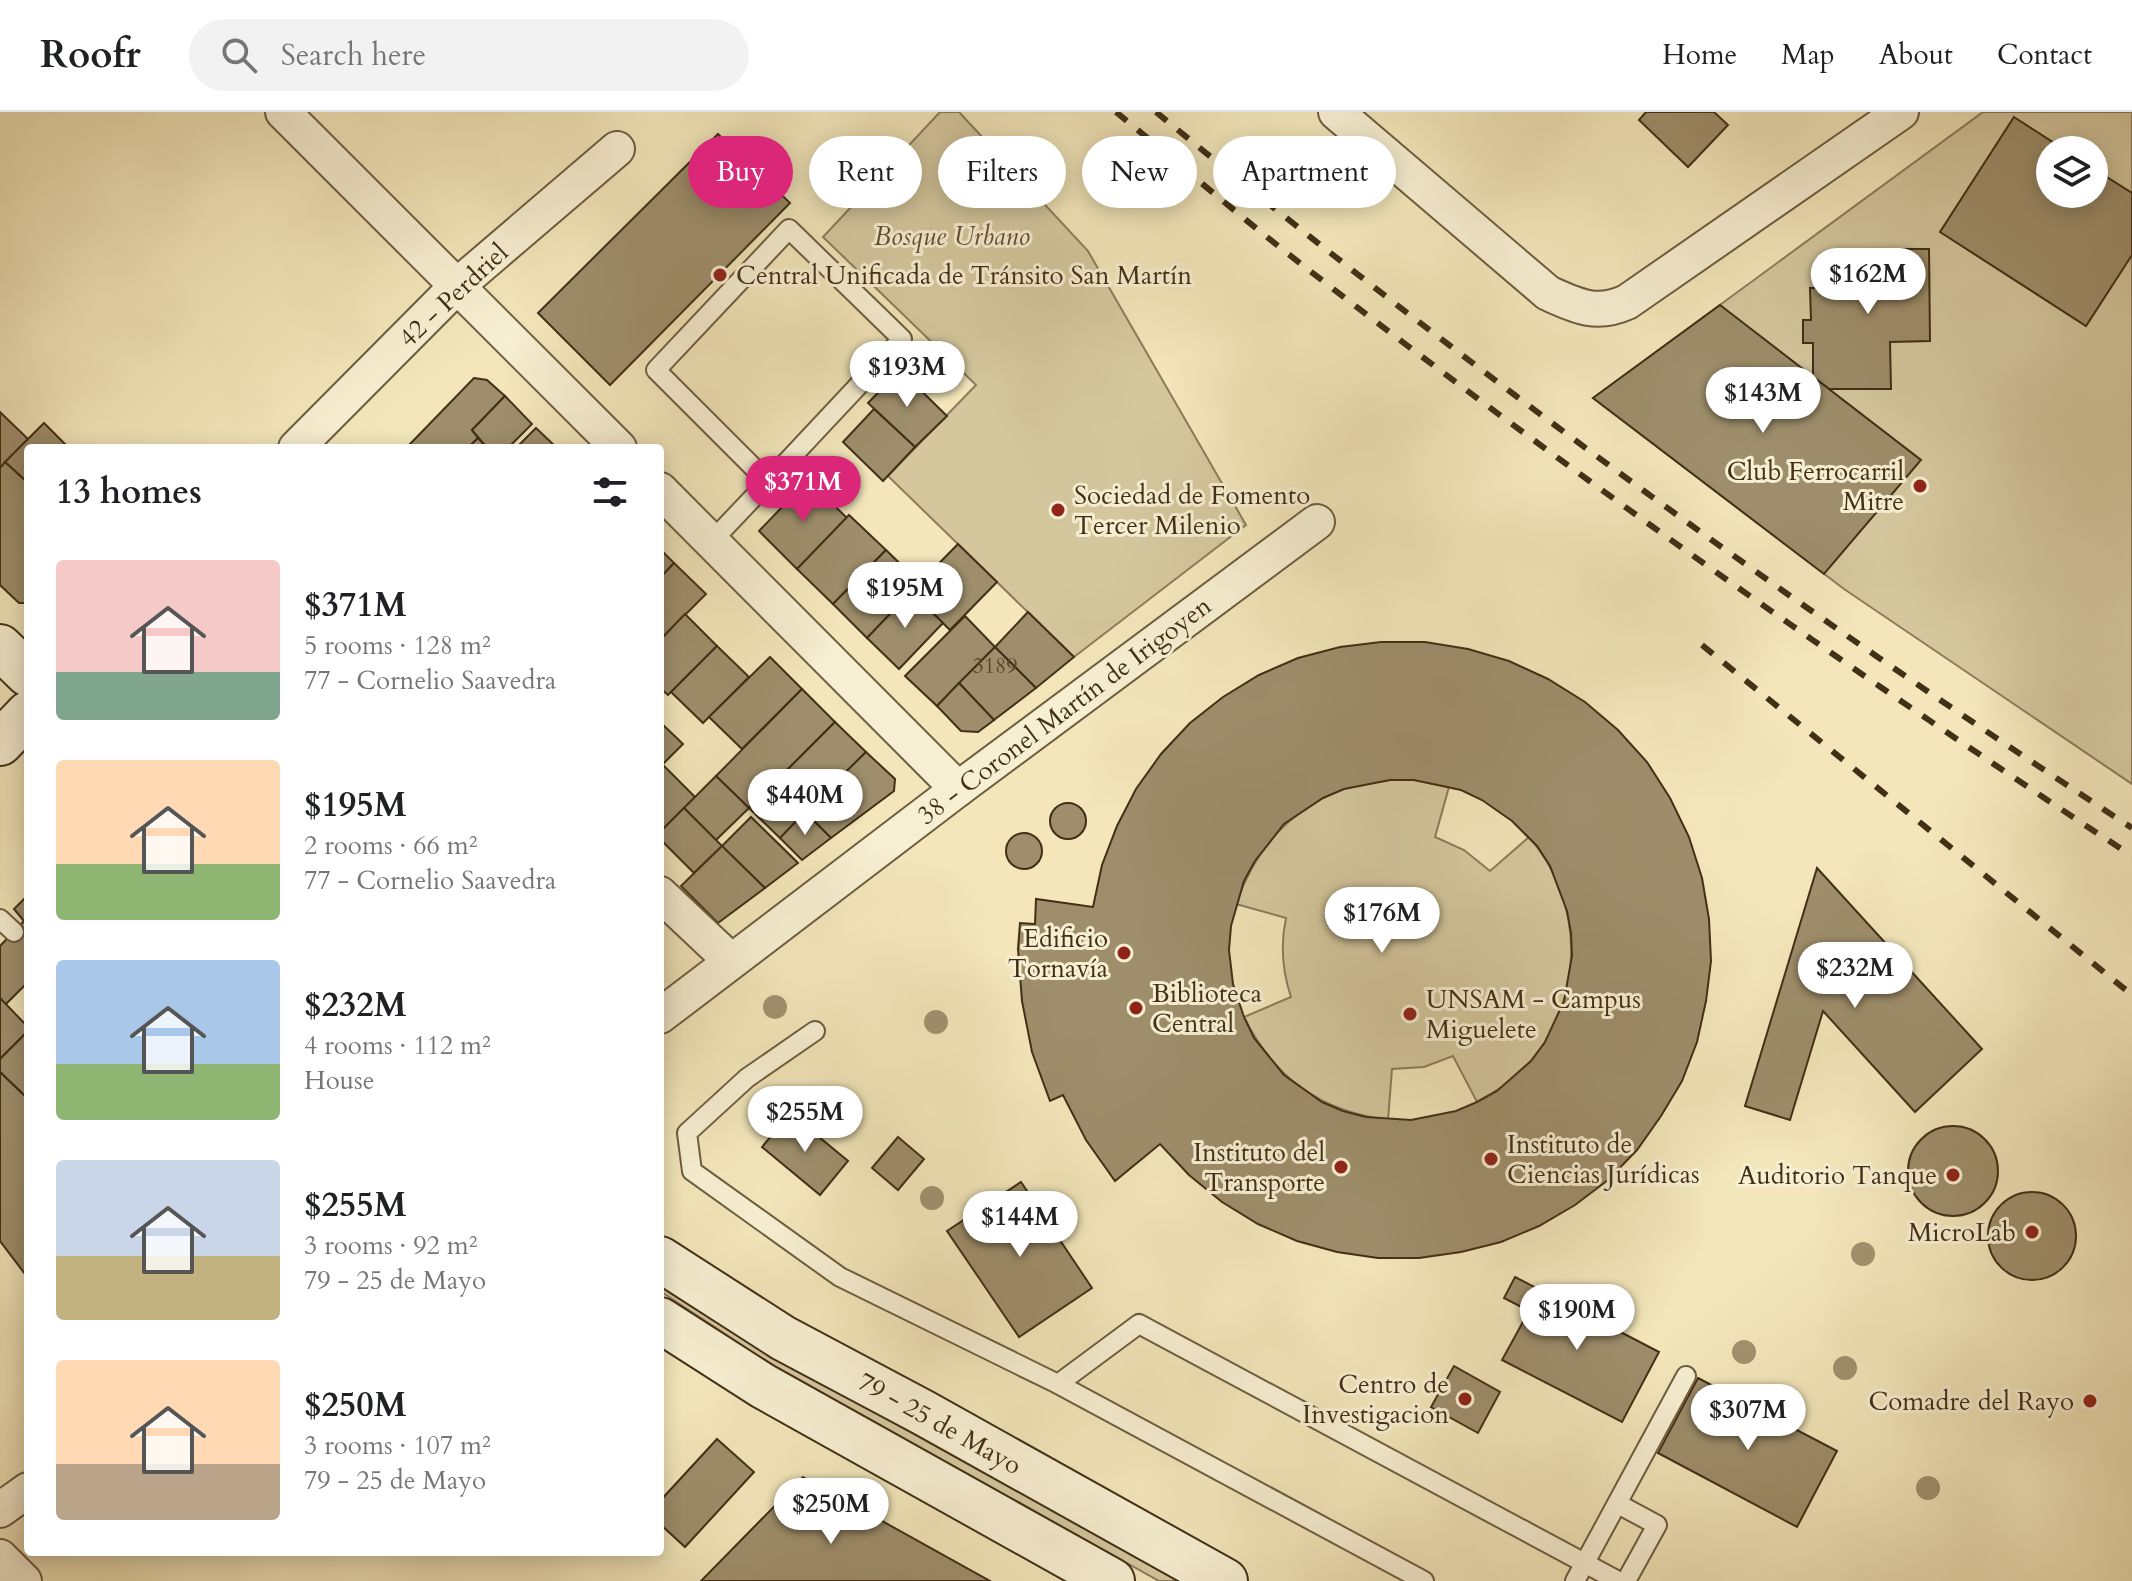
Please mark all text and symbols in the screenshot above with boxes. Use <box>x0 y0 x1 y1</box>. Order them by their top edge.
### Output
search box <box>189 19 749 91</box>
text: Roofr <box>40 29 141 81</box>
icon: search <box>217 33 261 77</box>
text: Search here <box>281 35 426 76</box>
text: Home <box>1662 36 1737 74</box>
text: Map <box>1781 36 1835 74</box>
text: About <box>1879 36 1953 74</box>
text: Contact <box>1997 36 2092 74</box>
chip: Buy <box>688 136 793 208</box>
chip: Rent <box>809 136 922 208</box>
chip: Filters <box>938 136 1066 208</box>
chip: New <box>1082 136 1197 208</box>
chip: Apartment <box>1213 136 1396 208</box>
map controls <box>2036 136 2108 208</box>
button: layers <box>2036 136 2108 208</box>
park label: Bosque Urbano <box>874 219 1030 254</box>
street label: 42 - Perdriel <box>391 235 516 355</box>
pin: $162M <box>1812 248 1924 316</box>
text: $162M <box>1829 256 1907 291</box>
place label: Central Unificada de Tránsito San Martín <box>736 258 1192 293</box>
marker: Central Unificada de Tránsito San Martín <box>711 266 729 284</box>
pin: $193M <box>851 341 963 409</box>
text: $193M <box>868 349 946 384</box>
pin: $143M <box>1707 367 1819 435</box>
text: $143M <box>1724 375 1802 410</box>
place label: Club Ferrocarril Mitre <box>1727 454 1904 519</box>
pin: $371M <box>747 456 859 524</box>
text: $371M <box>764 464 842 499</box>
text: 13 homes <box>56 469 202 515</box>
icon: filters <box>588 470 632 514</box>
marker: Club Ferrocarril Mitre <box>1911 477 1929 495</box>
place label: Sociedad de Fomento Tercer Milenio <box>1074 478 1310 543</box>
marker: Sociedad de Fomento Tercer Milenio <box>1049 501 1067 519</box>
pin: $195M <box>849 562 961 630</box>
text: $195M <box>866 570 944 605</box>
text: $371M <box>304 582 407 628</box>
street label: 38 - Coronel Martín de Irigoyen <box>910 588 1219 833</box>
icon: home <box>120 592 216 688</box>
text: 5 rooms · 128 m² <box>304 628 491 663</box>
house number: 3189 <box>972 651 1018 681</box>
text: 77 - Cornelio Saavedra <box>304 663 556 698</box>
pin: $440M <box>749 769 861 837</box>
text: $440M <box>766 777 844 812</box>
text: $195M <box>304 782 407 828</box>
icon: home <box>120 792 216 888</box>
text: 2 rooms · 66 m² <box>304 828 477 863</box>
text: 77 - Cornelio Saavedra <box>304 863 556 898</box>
pin: $176M <box>1326 887 1438 955</box>
text: $176M <box>1343 895 1421 930</box>
place label: Edificio Tornavía <box>1008 921 1108 986</box>
pin: $232M <box>1799 942 1911 1010</box>
marker: Edificio Tornavía <box>1115 944 1133 962</box>
text: $232M <box>1816 950 1894 985</box>
place label: Biblioteca Central <box>1152 976 1262 1041</box>
text: $232M <box>304 982 407 1028</box>
place label: UNSAM - Campus Miguelete <box>1426 982 1641 1047</box>
icon: home <box>120 992 216 1088</box>
marker: Biblioteca Central <box>1127 999 1145 1017</box>
marker: UNSAM - Campus Miguelete <box>1401 1005 1419 1023</box>
text: 4 rooms · 112 m² <box>304 1028 491 1063</box>
text: House <box>304 1063 375 1098</box>
pin: $255M <box>749 1086 861 1154</box>
text: $255M <box>766 1094 844 1129</box>
place label: Instituto de Ciencias Jurídicas <box>1507 1127 1700 1192</box>
place label: Instituto del Transporte <box>1193 1135 1325 1200</box>
marker: Instituto de Ciencias Jurídicas <box>1482 1150 1500 1168</box>
marker: Instituto del Transporte <box>1332 1158 1350 1176</box>
place label: Auditorio Tanque <box>1738 1158 1937 1193</box>
marker: Auditorio Tanque <box>1944 1166 1962 1184</box>
text: $255M <box>304 1182 407 1228</box>
pin: $144M <box>964 1191 1076 1259</box>
icon: home <box>120 1192 216 1288</box>
text: $144M <box>981 1199 1059 1234</box>
place label: MicroLab <box>1908 1215 2016 1250</box>
marker: MicroLab <box>2023 1223 2041 1241</box>
text: 3 rooms · 92 m² <box>304 1228 477 1263</box>
text: 79 - 25 de Mayo <box>304 1263 486 1298</box>
pin: $190M <box>1521 1284 1633 1352</box>
text: $190M <box>1538 1292 1616 1327</box>
street label: 79 - 25 de Mayo <box>852 1364 1028 1483</box>
place label: Centro de Investigacion <box>1302 1367 1449 1432</box>
text: $250M <box>304 1382 407 1428</box>
pin: $307M <box>1692 1384 1804 1452</box>
place label: Comadre del Rayo <box>1868 1384 2074 1419</box>
marker: Centro de Investigacion <box>1456 1390 1474 1408</box>
icon: home <box>120 1392 216 1488</box>
text: $307M <box>1709 1392 1787 1427</box>
marker: Comadre del Rayo <box>2081 1392 2099 1410</box>
text: 3 rooms · 107 m² <box>304 1428 491 1463</box>
text: 79 - 25 de Mayo <box>304 1463 486 1498</box>
pin: $250M <box>775 1478 887 1546</box>
text: $250M <box>792 1486 870 1521</box>

